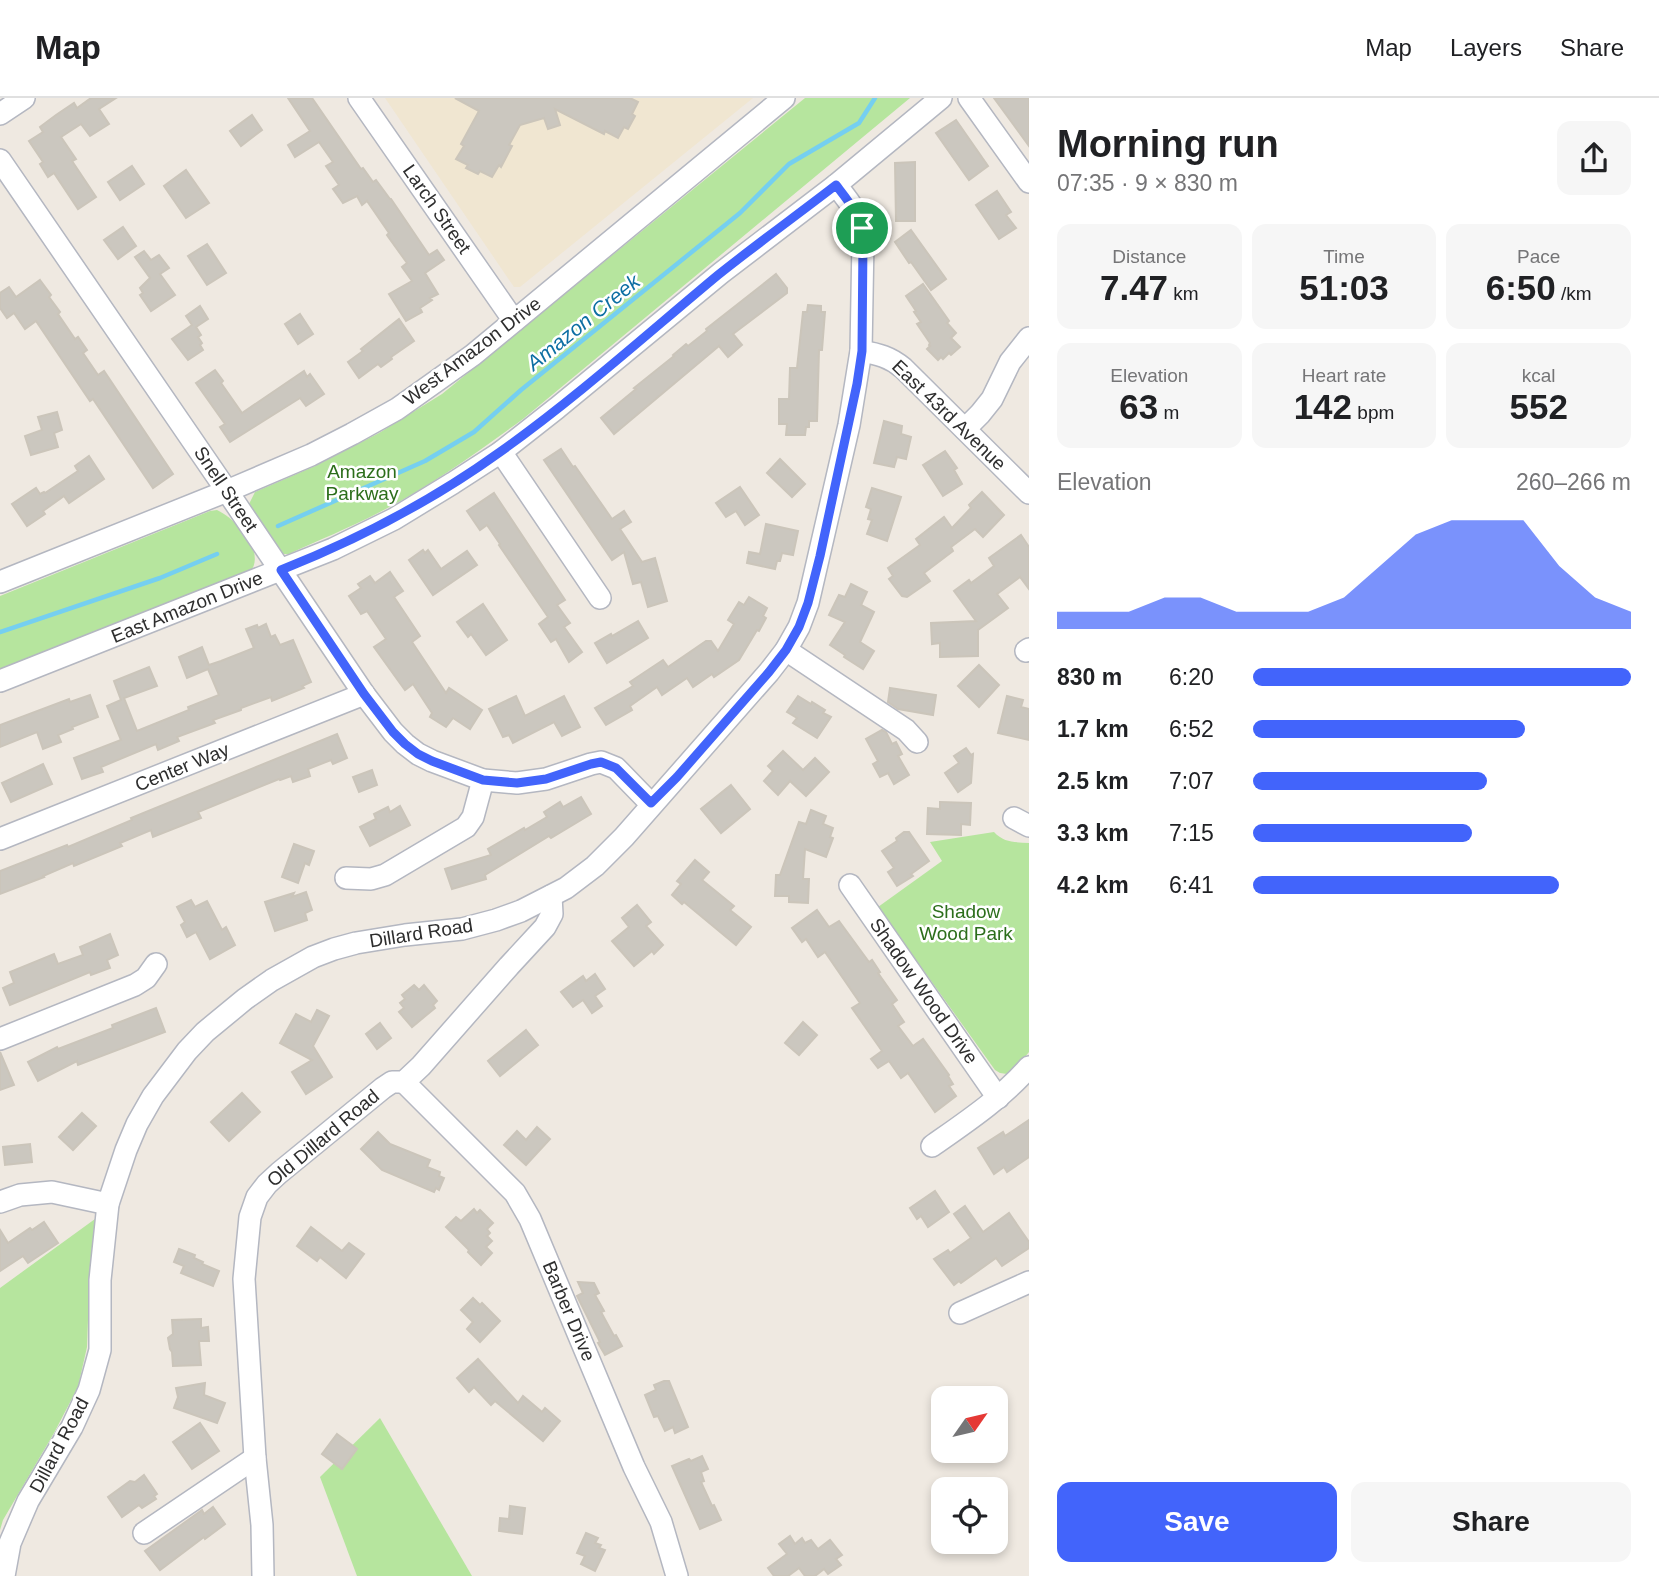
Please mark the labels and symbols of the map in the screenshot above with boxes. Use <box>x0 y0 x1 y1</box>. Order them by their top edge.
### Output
street label: Larch Street <box>399 161 476 258</box>
pin <box>832 198 892 258</box>
water label: Amazon Creek <box>520 268 645 376</box>
street label: West Amazon Drive <box>399 293 545 409</box>
street label: East 43rd Avenue <box>888 355 1010 475</box>
street label: Snell Street <box>190 442 263 536</box>
park label: Amazon Parkway <box>326 461 399 504</box>
street label: East Amazon Drive <box>108 567 266 647</box>
street label: Center Way <box>132 738 233 795</box>
park label: Shadow Wood Park <box>919 901 1013 944</box>
street label: Dillard Road <box>368 914 474 952</box>
street label: Shadow Wood Drive <box>866 914 982 1068</box>
street label: Old Dillard Road <box>263 1085 383 1191</box>
street label: Barber Drive <box>538 1258 600 1364</box>
north arrow <box>931 1386 1008 1463</box>
street label: Dillard Road <box>25 1394 93 1496</box>

